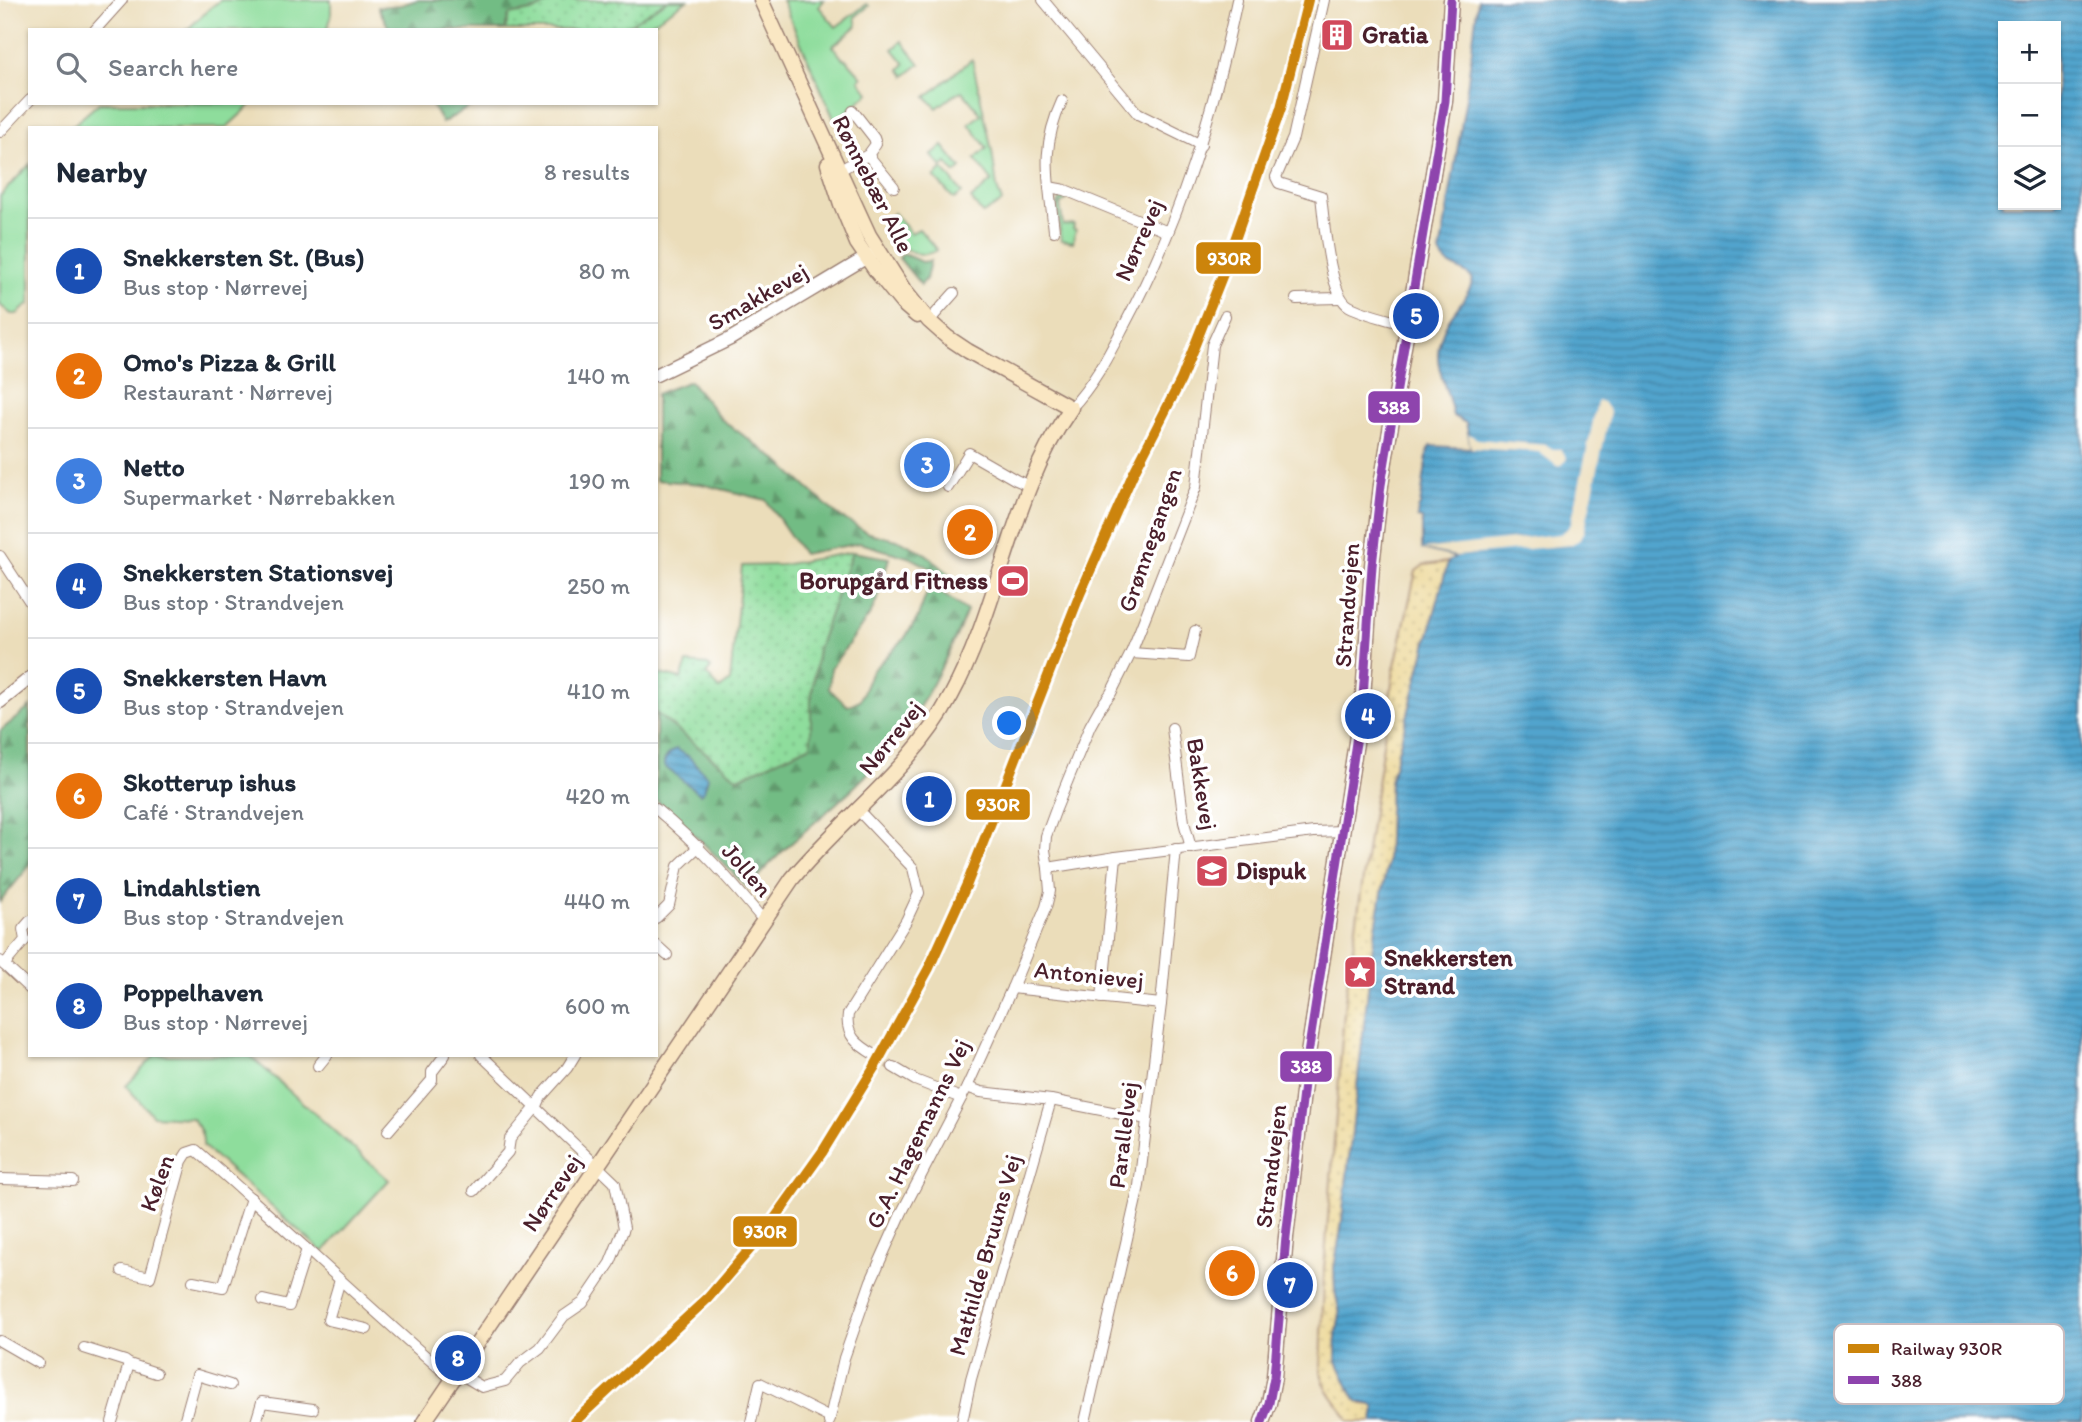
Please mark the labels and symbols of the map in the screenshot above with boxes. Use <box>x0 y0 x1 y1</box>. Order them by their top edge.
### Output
building icon: Gratia <box>1318 16 1356 54</box>
place label: Gratia <box>1362 20 1429 49</box>
street label: Rønnebær Alle <box>826 110 921 257</box>
street label: Nørrevej <box>1108 194 1169 285</box>
line badge: 930R <box>1195 241 1262 275</box>
text: 930R <box>1207 247 1251 270</box>
street label: Smakkevej <box>703 256 813 337</box>
pin: 5 <box>1393 290 1439 342</box>
line badge: 388 <box>1367 390 1421 424</box>
text: 388 <box>1378 396 1410 419</box>
pin: 3 <box>904 439 950 491</box>
street label: Grønnegangen <box>1111 464 1188 616</box>
pin: 2 <box>947 506 993 558</box>
street label: Strandvejen <box>1328 541 1365 668</box>
sports icon: Borupgård Fitness <box>994 562 1032 600</box>
place label: Borupgård Fitness <box>799 566 988 596</box>
pin: 4 <box>1345 690 1391 742</box>
street label: Nørrevej <box>852 695 929 781</box>
your location <box>992 706 1026 740</box>
street label: Bakkevej <box>1181 736 1224 832</box>
pin: 1 <box>906 773 952 825</box>
line badge: 930R <box>965 788 1031 821</box>
text: 930R <box>976 793 1020 816</box>
street label: Jollen <box>716 837 779 903</box>
school or university icon: Dispuk <box>1193 852 1231 890</box>
place label: Dispuk <box>1236 856 1307 886</box>
place label: Snekkersten Strand <box>1384 943 1513 1000</box>
place icon: Snekkersten Strand <box>1341 953 1379 991</box>
street label: Antonievej <box>1033 954 1145 995</box>
street label: G.A. Hagemanns Vej <box>859 1034 976 1233</box>
line badge: 388 <box>1279 1050 1333 1083</box>
text: 388 <box>1290 1055 1322 1078</box>
street label: Parallelvej <box>1102 1080 1143 1190</box>
street label: Strandvejen <box>1249 1102 1293 1229</box>
street label: Nørrevej <box>515 1149 588 1237</box>
street label: Kølen <box>133 1150 180 1215</box>
street label: Mathilde Bruuns Vej <box>942 1151 1027 1359</box>
line badge: 930R <box>732 1215 798 1248</box>
text: 930R <box>743 1220 787 1243</box>
pin: 6 <box>1209 1247 1255 1299</box>
pin: 7 <box>1267 1259 1313 1311</box>
legend <box>1834 1324 2064 1404</box>
pin: 8 <box>435 1332 481 1384</box>
text: Railway 930R <box>1891 1337 2002 1360</box>
text: 388 <box>1891 1369 1922 1392</box>

